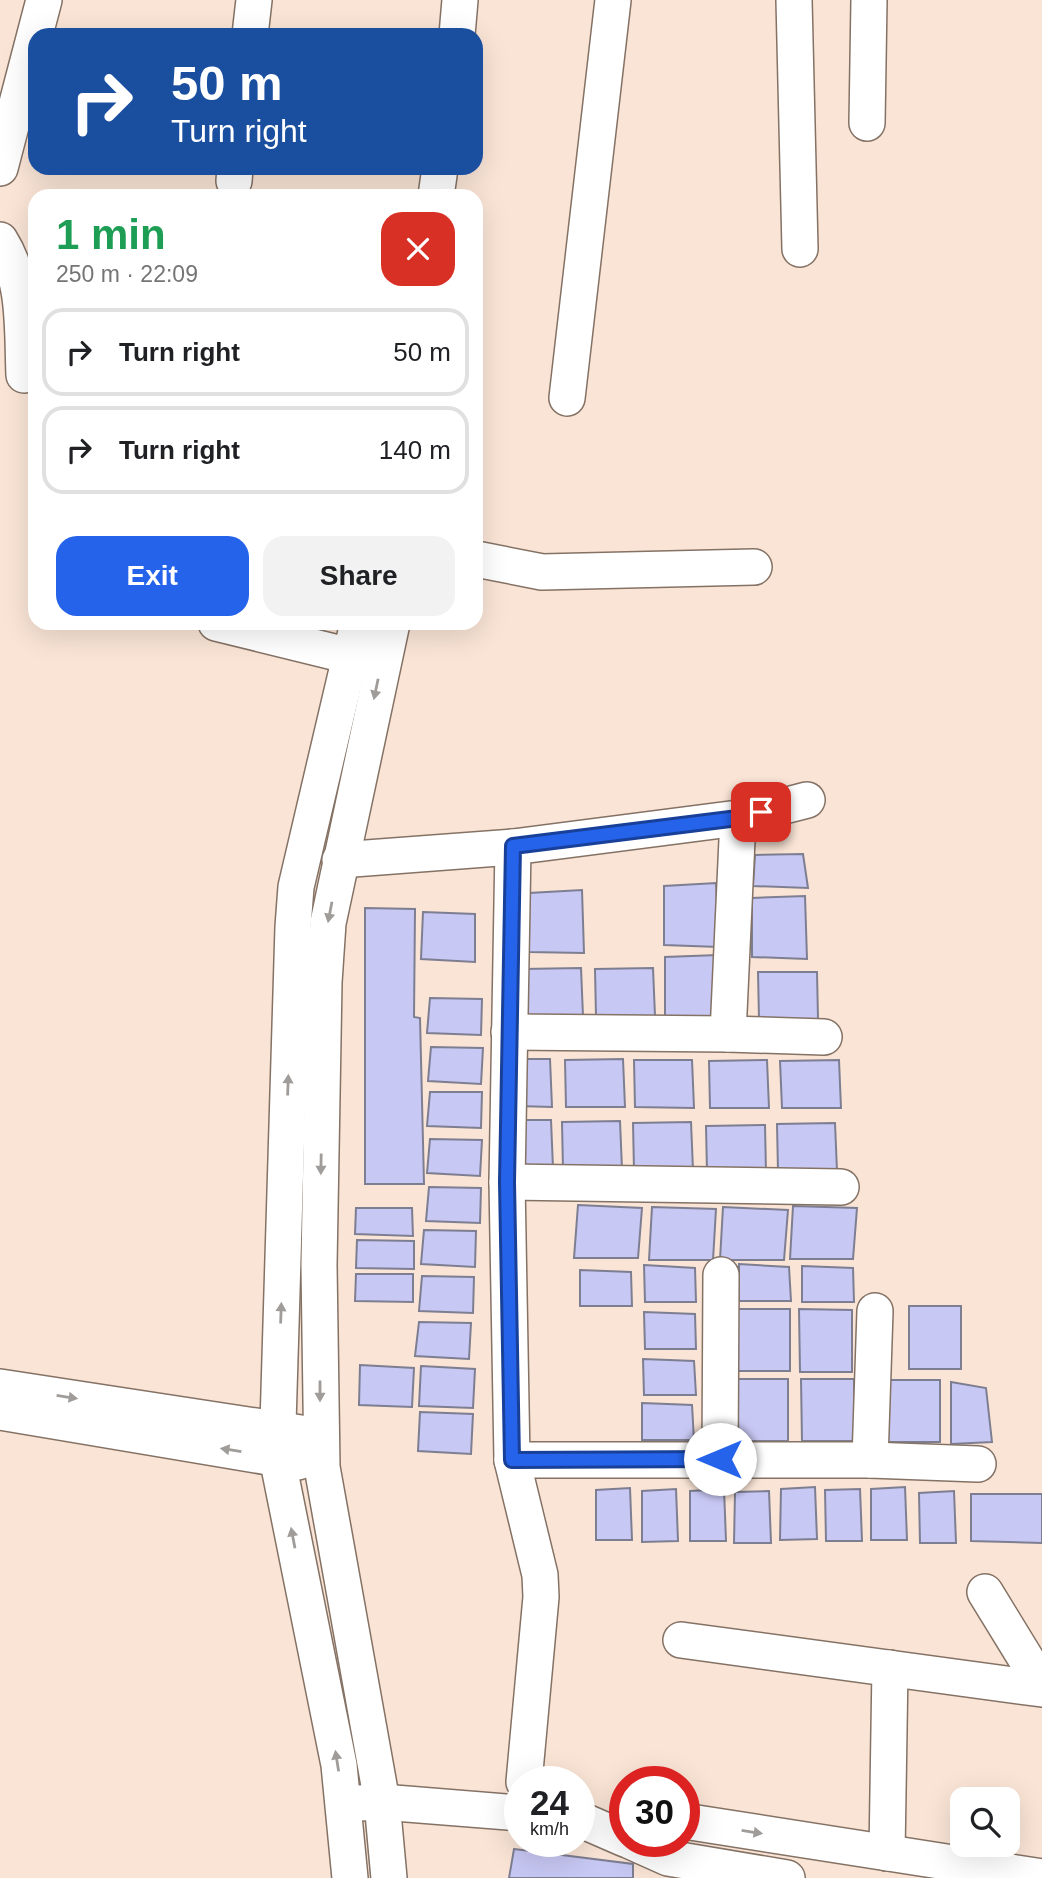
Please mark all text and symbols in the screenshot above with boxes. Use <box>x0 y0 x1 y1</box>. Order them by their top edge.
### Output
icon: right <box>56 56 147 147</box>
text: 50 m <box>171 56 283 110</box>
text: Turn right <box>171 113 307 149</box>
text: 1 min <box>56 211 166 258</box>
button: close <box>381 212 455 286</box>
text: 250 m · 22:09 <box>56 261 198 287</box>
icon: right <box>60 333 98 371</box>
text: Turn right <box>119 337 240 367</box>
text: 50 m <box>393 337 451 367</box>
icon: right <box>60 431 98 469</box>
text: Turn right <box>119 435 240 465</box>
text: 140 m <box>379 435 451 465</box>
button: Exit <box>56 536 249 616</box>
button: Share <box>263 536 455 616</box>
one-way arrow <box>371 678 382 700</box>
pin <box>731 782 791 842</box>
icon: arrive <box>742 793 780 831</box>
one-way arrow <box>324 901 335 923</box>
one-way arrow <box>283 1074 294 1096</box>
one-way arrow <box>316 1153 327 1175</box>
one-way arrow <box>276 1301 287 1323</box>
one-way arrow <box>314 1381 325 1403</box>
one-way arrow <box>57 1392 79 1403</box>
position arrow <box>683 1422 757 1496</box>
one-way arrow <box>220 1444 242 1455</box>
one-way arrow <box>287 1527 298 1549</box>
one-way arrow <box>331 1750 342 1772</box>
speed limit sign: 30 <box>609 1766 700 1857</box>
text: 24 <box>530 1783 569 1822</box>
map controls <box>950 1787 1020 1857</box>
button: search <box>950 1787 1020 1857</box>
text: km/h <box>530 1819 569 1839</box>
one-way arrow <box>741 1827 763 1838</box>

